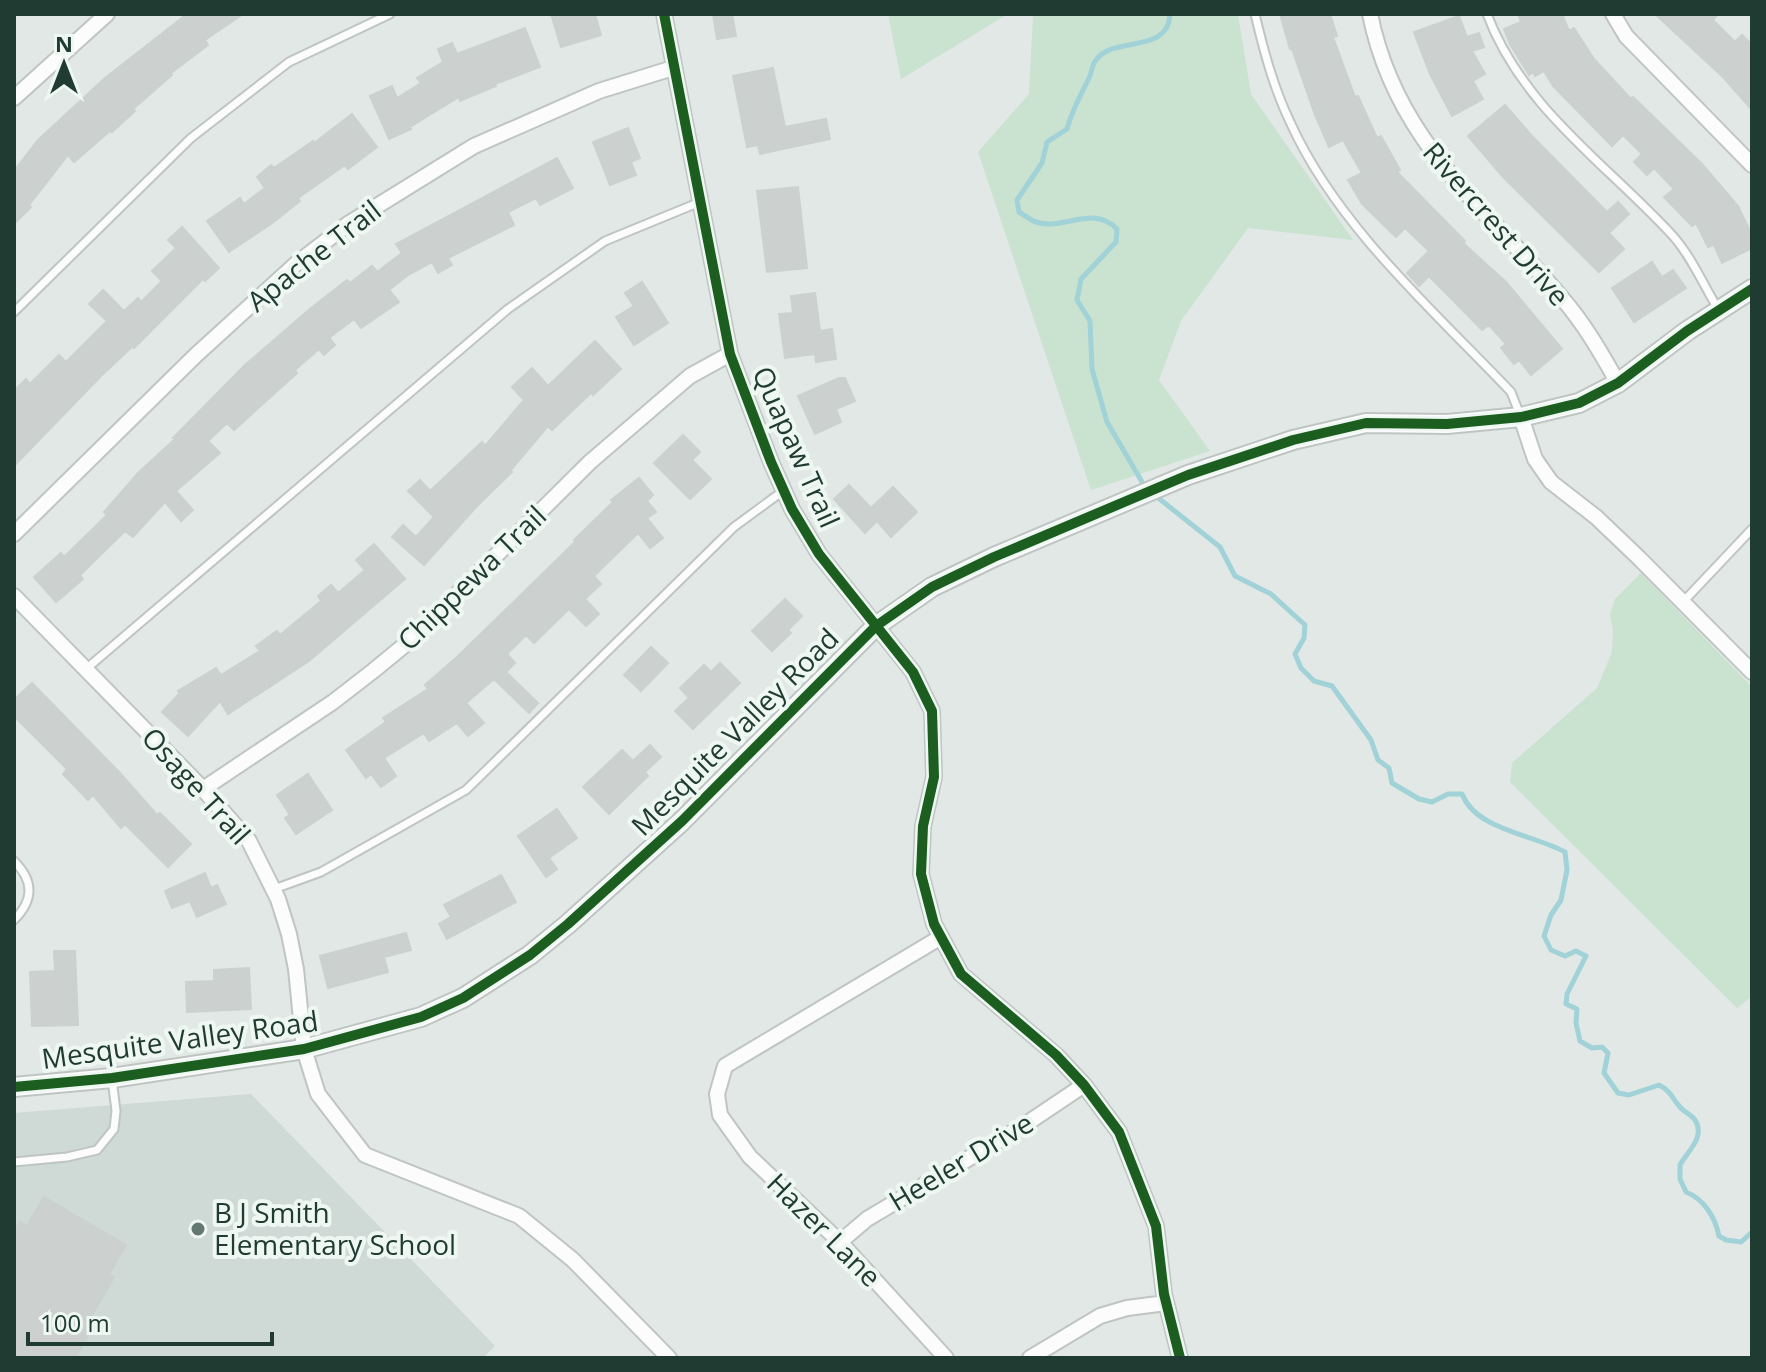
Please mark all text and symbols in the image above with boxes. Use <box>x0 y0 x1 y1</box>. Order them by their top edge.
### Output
north arrow <box>24 24 104 104</box>
text: N <box>55 28 73 58</box>
street label: Rivercrest Drive <box>1415 133 1578 313</box>
street label: Apache Trail <box>238 191 388 320</box>
street label: Quapaw Trail <box>744 360 849 533</box>
street label: Chippewa Trail <box>389 497 554 658</box>
street label: Mesquite Valley Road <box>622 619 846 843</box>
street label: Osage Trail <box>134 719 260 852</box>
street label: Mesquite Valley Road <box>39 1001 321 1077</box>
street label: Heeler Drive <box>881 1103 1040 1219</box>
street label: Hazer Lane <box>759 1164 890 1295</box>
place label: B J Smith Elementary School <box>214 1193 456 1263</box>
marker: B J Smith Elementary School <box>189 1220 207 1238</box>
scale bar <box>28 1296 272 1346</box>
text: 100 m <box>40 1306 110 1339</box>

